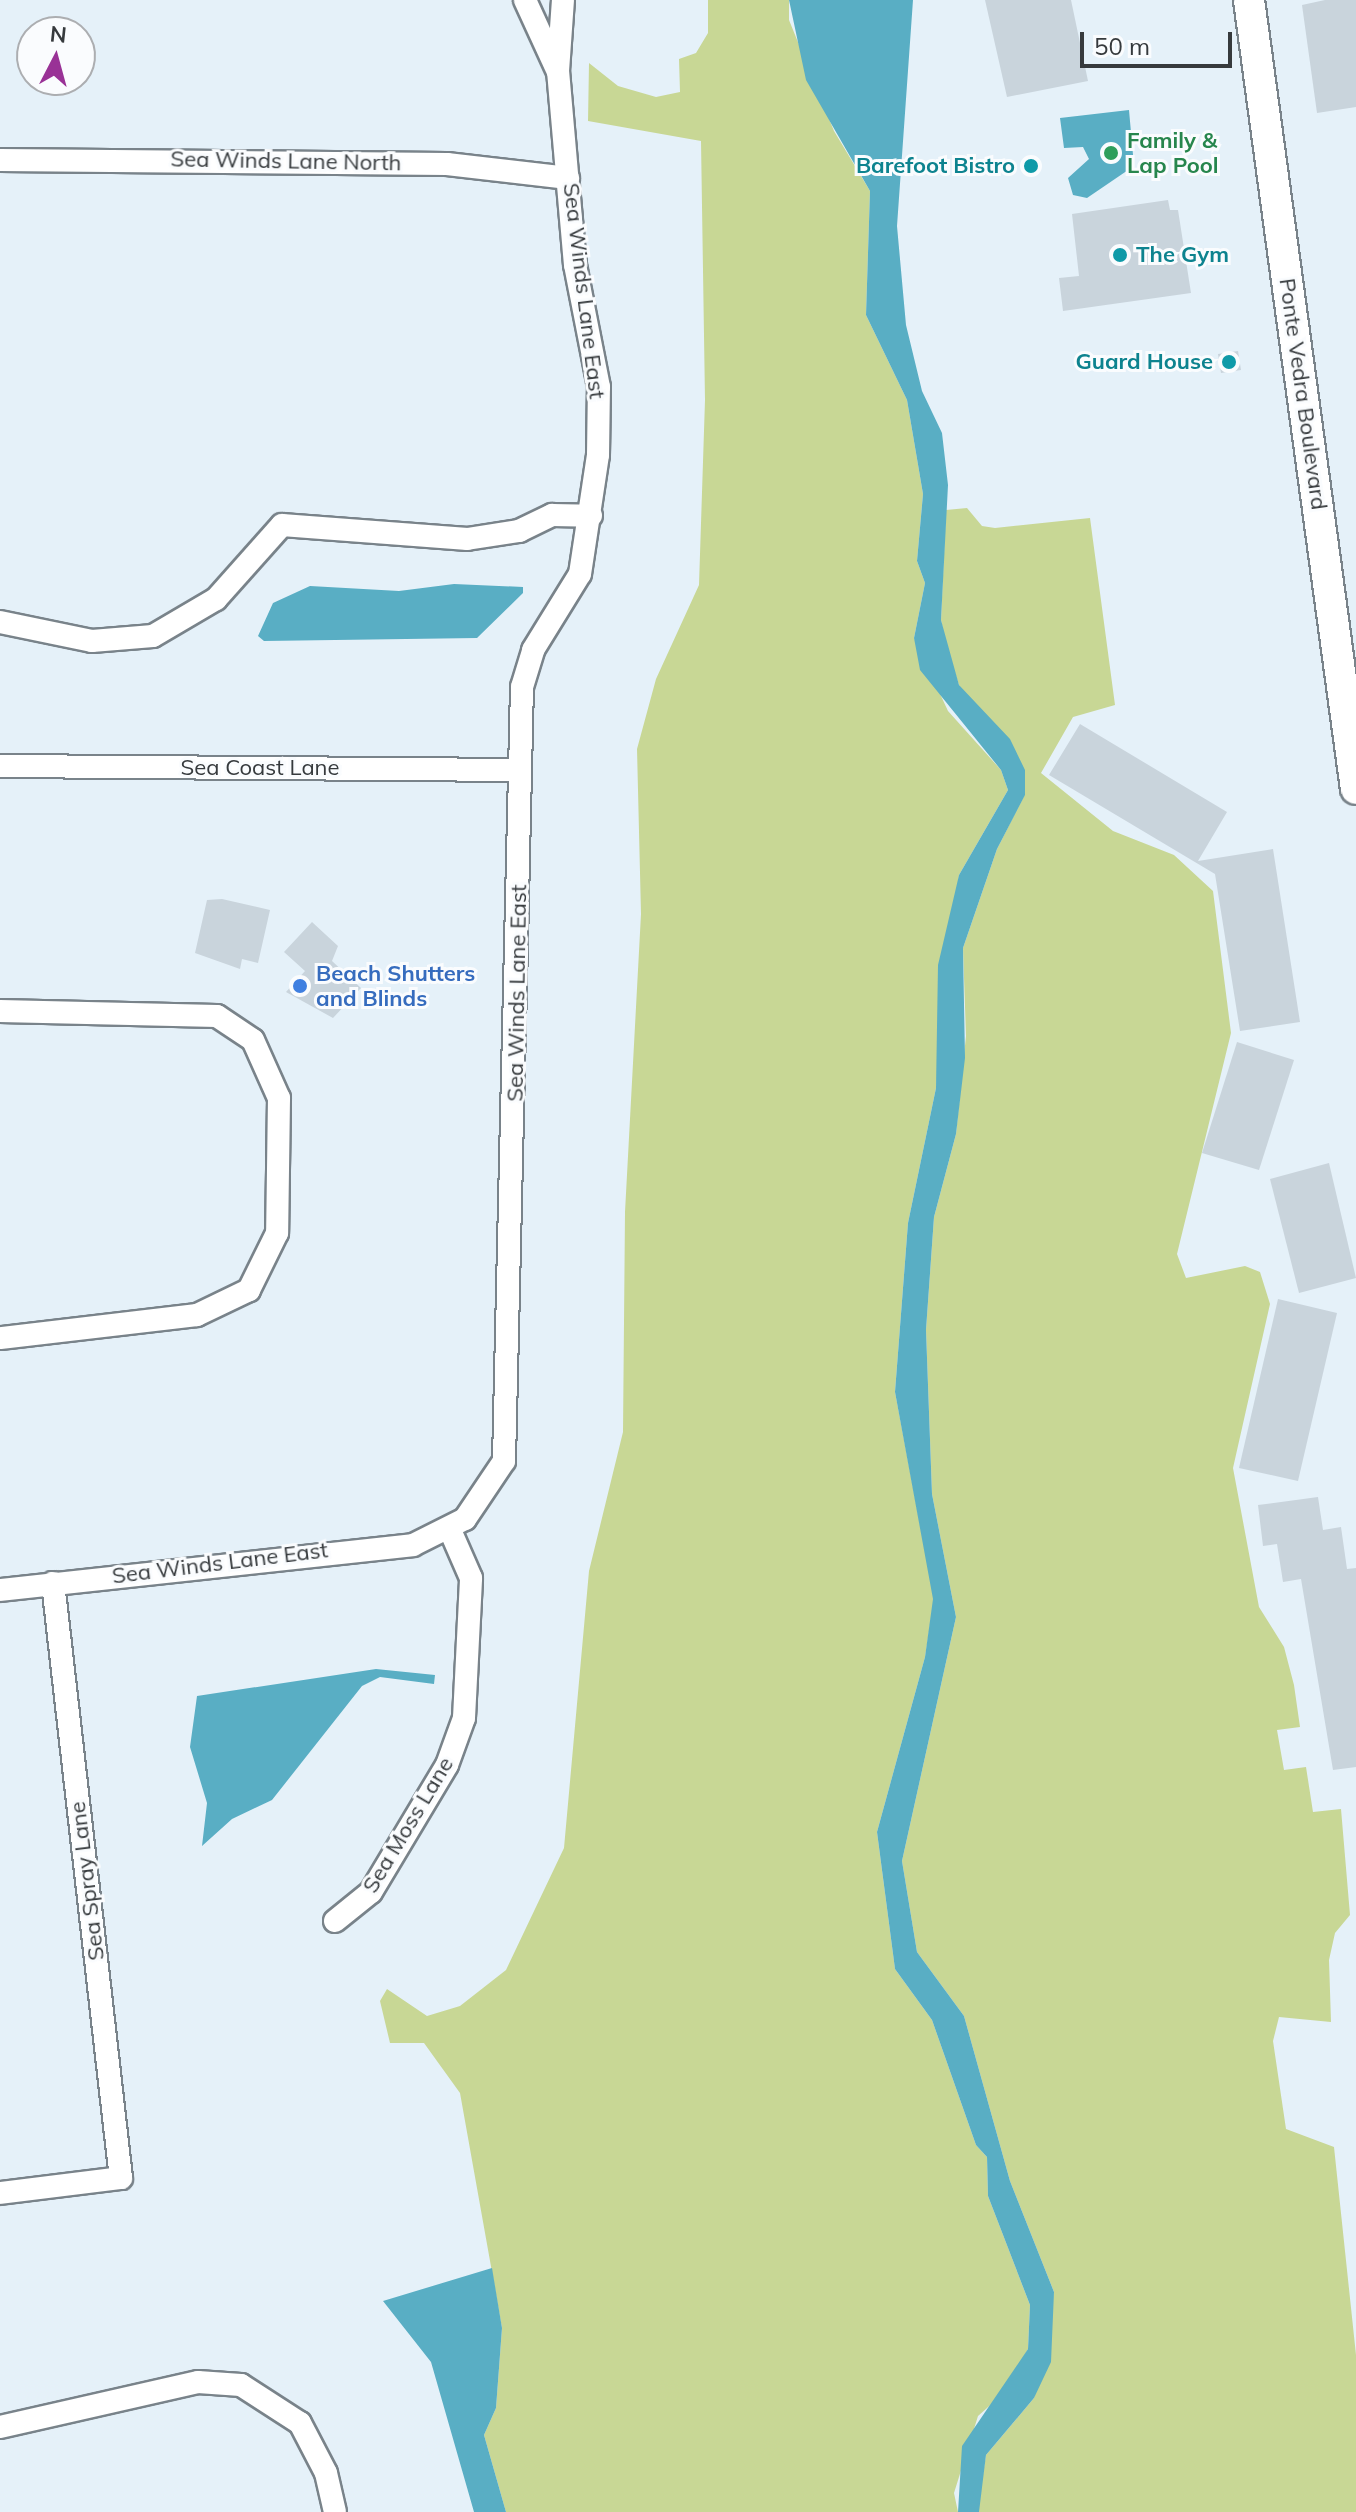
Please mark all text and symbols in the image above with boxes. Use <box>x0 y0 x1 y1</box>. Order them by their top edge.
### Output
north arrow <box>16 16 96 96</box>
scale bar <box>1084 16 1236 66</box>
text: N <box>49 19 68 49</box>
text: 50 m <box>1094 31 1150 61</box>
place label: Family & Lap Pool <box>1127 127 1219 178</box>
marker: Family & Lap Pool <box>1102 144 1120 162</box>
street label: Sea Winds Lane North <box>170 146 402 176</box>
place label: Barefoot Bistro <box>856 153 1015 179</box>
marker: Barefoot Bistro <box>1022 157 1040 175</box>
street label: Sea Winds Lane East <box>558 182 610 400</box>
place label: The Gym <box>1136 242 1229 268</box>
marker: The Gym <box>1111 246 1129 264</box>
street label: Ponte Vedra Boulevard <box>1274 276 1332 512</box>
place label: Guard House <box>1076 349 1213 375</box>
marker: Guard House <box>1220 353 1238 371</box>
street label: Sea Coast Lane <box>181 755 339 781</box>
street label: Sea Winds Lane East <box>502 884 532 1102</box>
place label: Beach Shutters and Blinds <box>316 960 475 1012</box>
marker: Beach Shutters and Blinds <box>291 977 309 995</box>
street label: Sea Winds Lane East <box>111 1537 329 1589</box>
street label: Sea Moss Lane <box>357 1752 459 1898</box>
street label: Sea Spray Lane <box>64 1800 110 1962</box>

